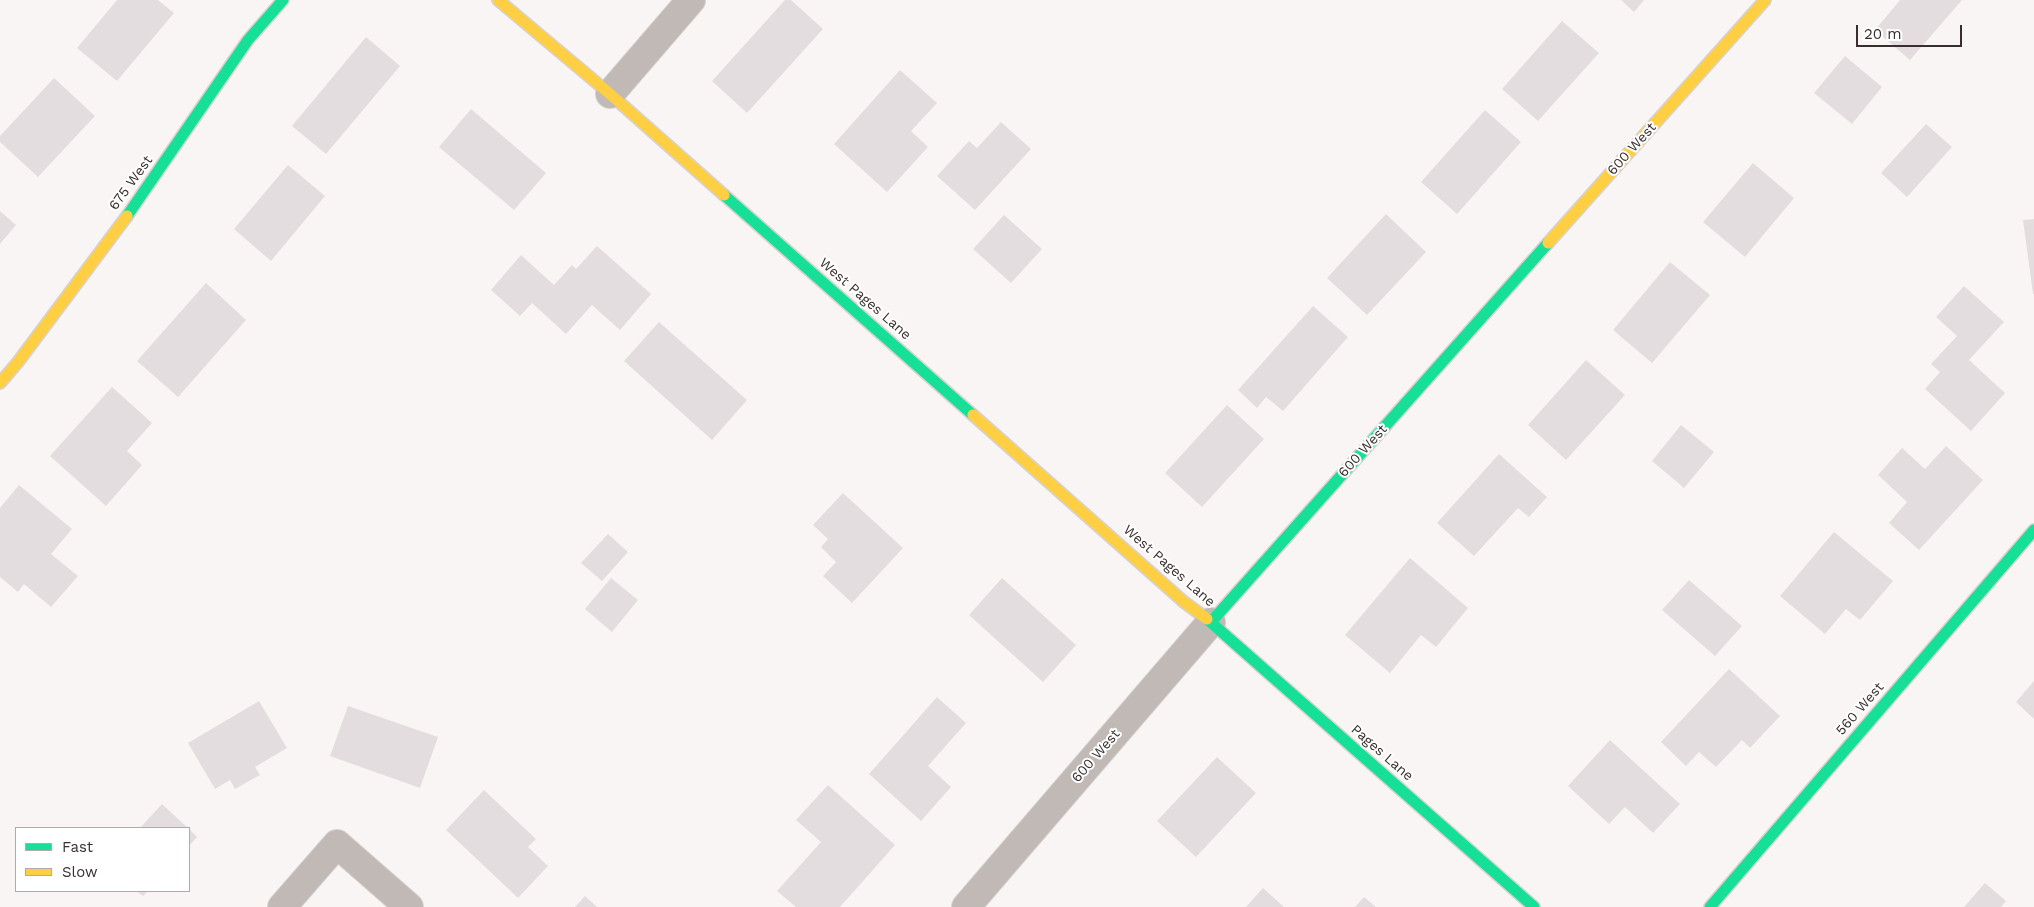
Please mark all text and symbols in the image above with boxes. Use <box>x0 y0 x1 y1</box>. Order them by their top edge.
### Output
scale bar <box>1859 15 1965 47</box>
text: 20 m <box>1864 25 1902 43</box>
street label: 600 West <box>1604 119 1660 179</box>
street label: 675 West <box>106 152 156 214</box>
street label: West Pages Lane <box>816 255 914 343</box>
street label: 600 West <box>1335 421 1391 481</box>
street label: West Pages Lane <box>1120 522 1218 610</box>
street label: 560 West <box>1833 679 1887 739</box>
street label: Pages Lane <box>1347 721 1417 785</box>
street label: 600 West <box>1068 726 1124 786</box>
legend <box>15 827 190 892</box>
text: Fast <box>62 838 93 856</box>
text: Slow <box>62 863 98 881</box>

